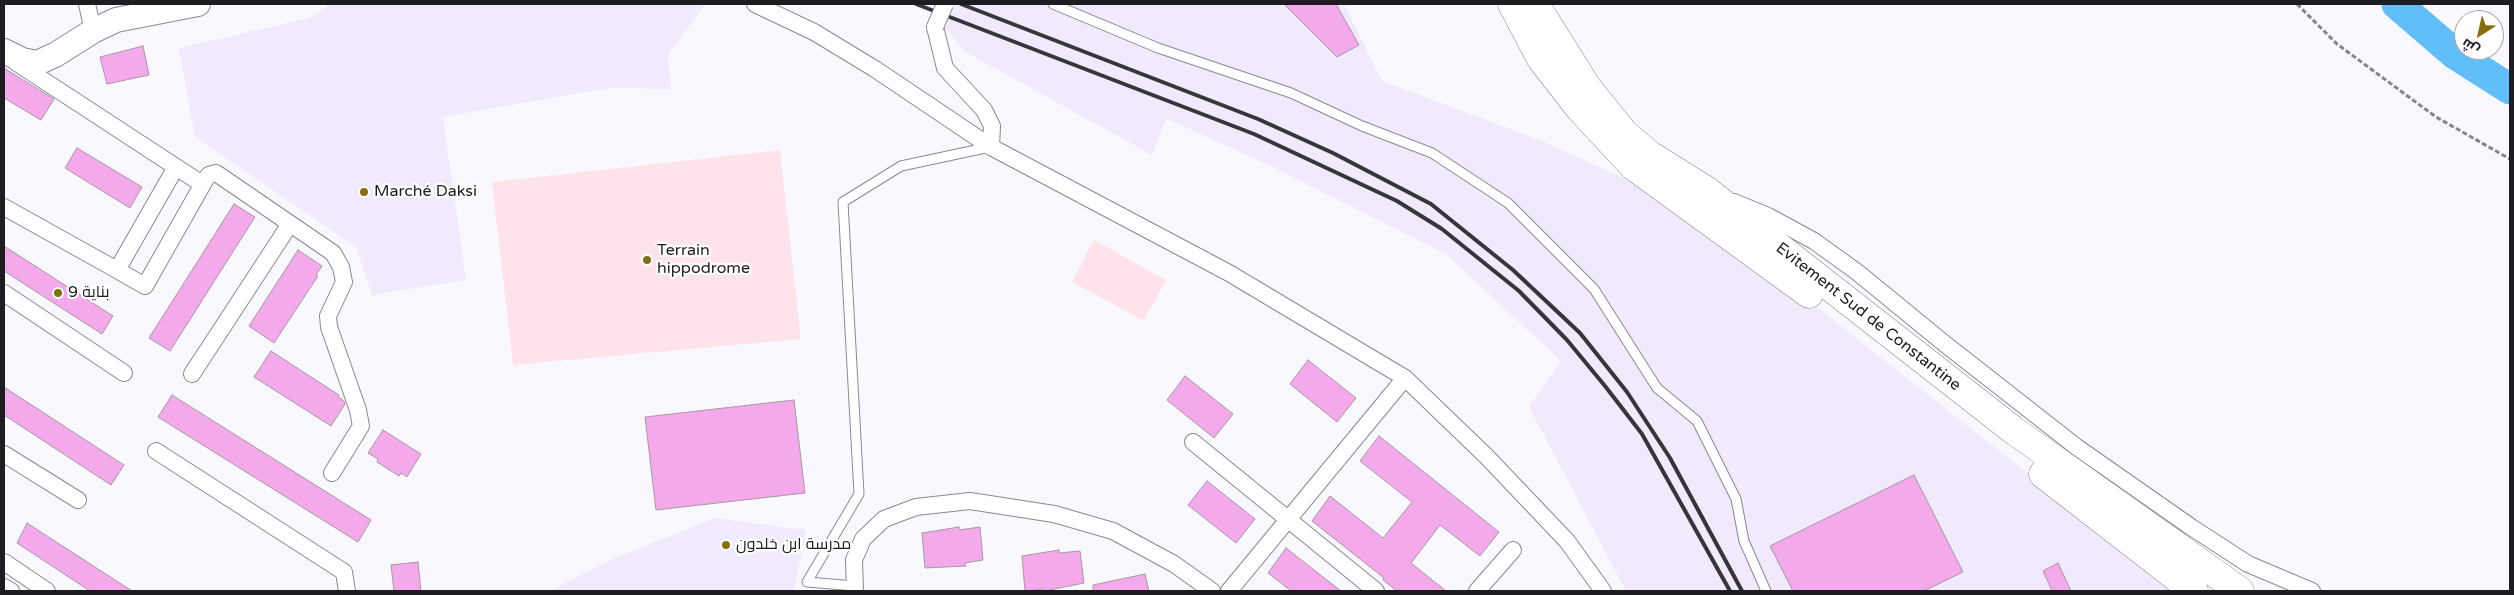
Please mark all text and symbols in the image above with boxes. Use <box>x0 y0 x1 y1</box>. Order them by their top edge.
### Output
north arrow <box>2454 10 2504 60</box>
text: ش <box>2458 35 2483 59</box>
place label: Marché Daksi <box>374 182 477 202</box>
marker: Marché Daksi <box>358 186 370 198</box>
street label: Evitement Sud de Constantine <box>1772 239 1964 395</box>
place label: Terrain hippodrome <box>657 241 750 279</box>
marker: Terrain hippodrome <box>641 254 653 266</box>
place label: بناية 9 <box>68 283 109 303</box>
marker: بناية 9 <box>52 287 64 299</box>
place label: مدرسة ابن خلدون <box>736 535 851 555</box>
marker: مدرسة ابن خلدون <box>720 539 732 551</box>

